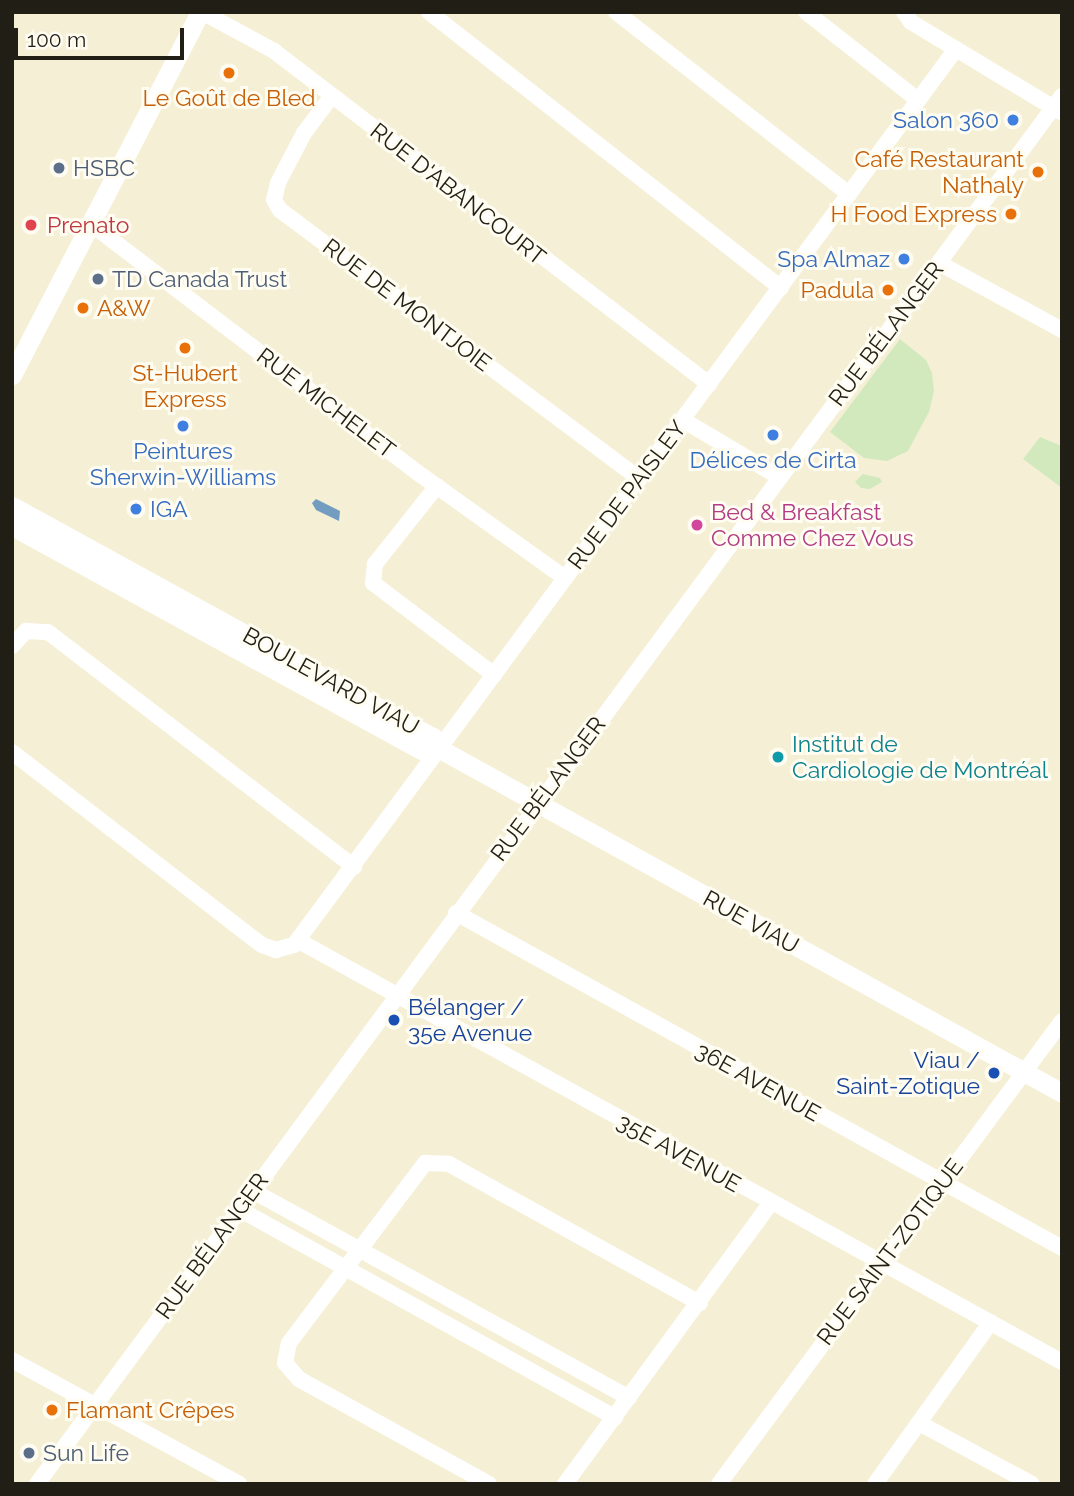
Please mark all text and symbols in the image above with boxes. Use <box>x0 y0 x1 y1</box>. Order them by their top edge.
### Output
scale bar <box>18 14 187 58</box>
text: 100 m <box>27 27 86 52</box>
marker: Le Goût de Bled <box>221 65 237 81</box>
place label: Le Goût de Bled <box>143 84 315 112</box>
place label: Salon 360 <box>893 106 999 134</box>
marker: Salon 360 <box>1005 112 1021 128</box>
street label: RUE D'ABANCOURT <box>365 117 551 271</box>
place label: Café Restaurant Nathaly <box>854 145 1024 199</box>
place label: HSBC <box>73 154 135 182</box>
marker: HSBC <box>51 160 67 176</box>
marker: Café Restaurant Nathaly <box>1030 164 1046 180</box>
place label: H Food Express <box>831 200 997 228</box>
marker: H Food Express <box>1003 206 1019 222</box>
place label: Prenato <box>47 211 130 239</box>
marker: Prenato <box>21 215 41 235</box>
street label: RUE DE MONTJOIE <box>317 233 497 377</box>
place label: Spa Almaz <box>777 245 890 273</box>
marker: Spa Almaz <box>896 251 912 267</box>
street label: RUE BÉLANGER <box>823 256 949 412</box>
place label: TD Canada Trust <box>112 265 288 293</box>
marker: TD Canada Trust <box>90 271 106 287</box>
place label: Padula <box>801 276 874 304</box>
marker: Padula <box>880 282 896 298</box>
place label: A&W <box>97 294 151 322</box>
marker: A&W <box>75 300 91 316</box>
marker: St-Hubert Express <box>177 340 193 356</box>
street label: RUE MICHELET <box>251 342 401 464</box>
place label: St-Hubert Express <box>132 359 238 413</box>
street label: RUE DE PAISLEY <box>562 415 692 575</box>
marker: Peintures Sherwin-Williams <box>175 418 191 434</box>
marker: Délices de Cirta <box>765 427 781 443</box>
place label: Peintures Sherwin-Williams <box>90 437 276 491</box>
place label: Délices de Cirta <box>690 446 856 474</box>
place label: IGA <box>150 495 188 523</box>
place label: Bed & Breakfast Comme Chez Vous <box>711 498 914 552</box>
marker: IGA <box>128 501 144 517</box>
marker: Bed & Breakfast Comme Chez Vous <box>689 517 705 533</box>
street label: BOULEVARD VIAU <box>238 621 424 741</box>
street label: RUE BÉLANGER <box>485 711 611 867</box>
place label: Institut de Cardiologie de Montréal <box>792 730 1048 784</box>
marker: Institut de Cardiologie de Montréal <box>770 749 786 765</box>
street label: RUE VIAU <box>698 884 804 960</box>
place label: Bélanger / 35e Avenue <box>408 993 533 1047</box>
marker: Bélanger / 35e Avenue <box>386 1012 402 1028</box>
street label: 36E AVENUE <box>691 1036 825 1128</box>
place label: Viau / Saint-Zotique <box>836 1046 980 1100</box>
marker: Viau / Saint-Zotique <box>986 1065 1002 1081</box>
street label: 35E AVENUE <box>612 1108 746 1198</box>
street label: RUE SAINT-ZOTIQUE <box>811 1153 969 1351</box>
street label: RUE BÉLANGER <box>150 1168 274 1324</box>
place label: Flamant Crêpes <box>66 1396 235 1424</box>
marker: Flamant Crêpes <box>44 1402 60 1418</box>
place label: Sun Life <box>43 1439 129 1467</box>
marker: Sun Life <box>21 1445 37 1461</box>

